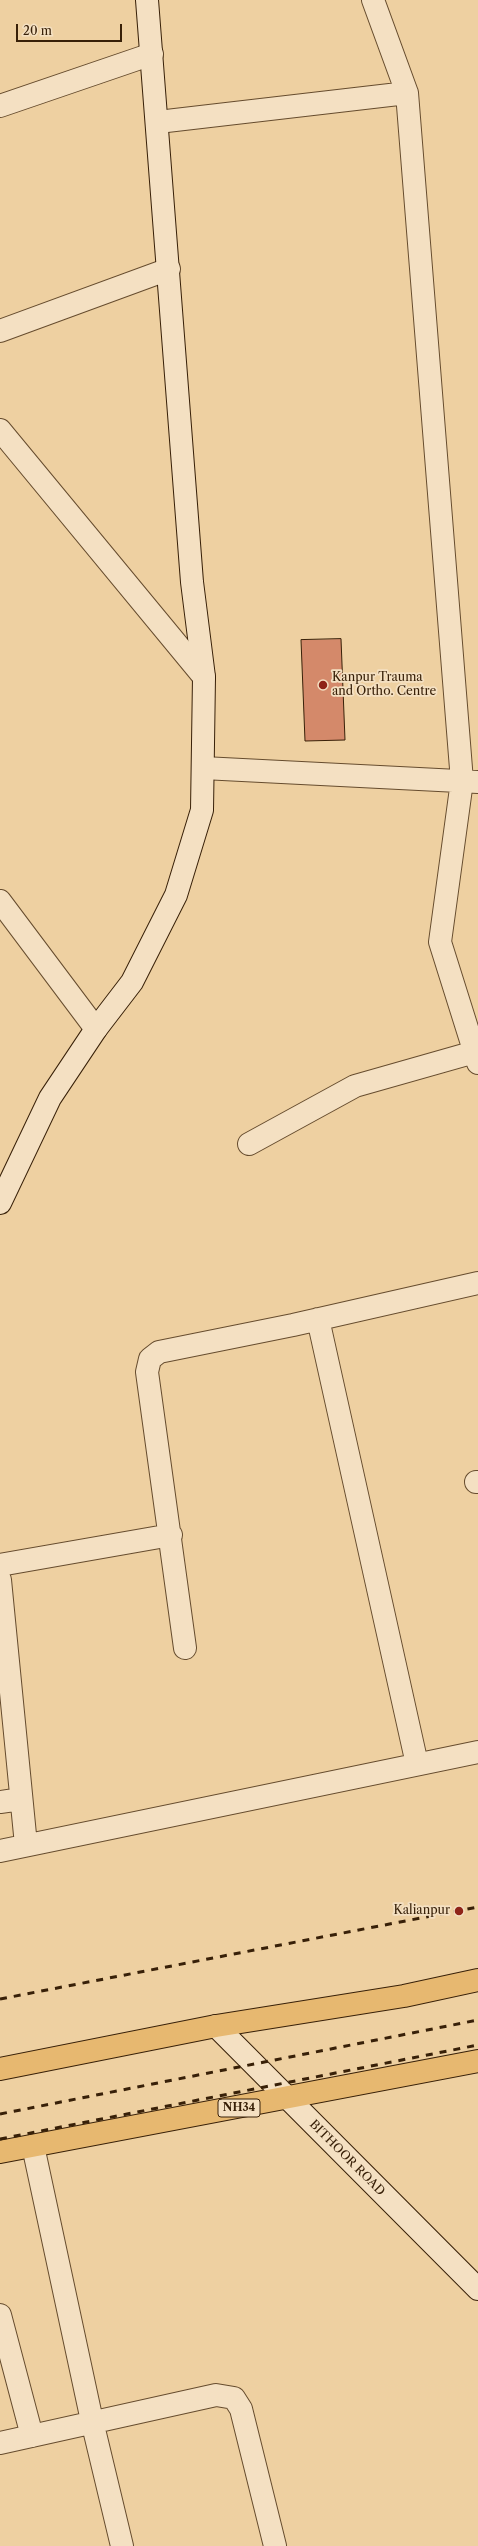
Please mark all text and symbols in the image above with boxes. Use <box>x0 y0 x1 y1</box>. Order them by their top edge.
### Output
scale bar <box>18 16 124 42</box>
text: 20 m <box>23 23 52 38</box>
place label: Kanpur Trauma and Ortho. Centre <box>332 671 436 699</box>
marker: Kanpur Trauma and Ortho. Centre <box>317 679 329 691</box>
place label: Kalianpur <box>393 1904 450 1918</box>
marker: Kalianpur <box>453 1905 465 1917</box>
road number: NH34 <box>218 2099 260 2117</box>
street label: BITHOOR ROAD <box>306 2117 388 2199</box>

